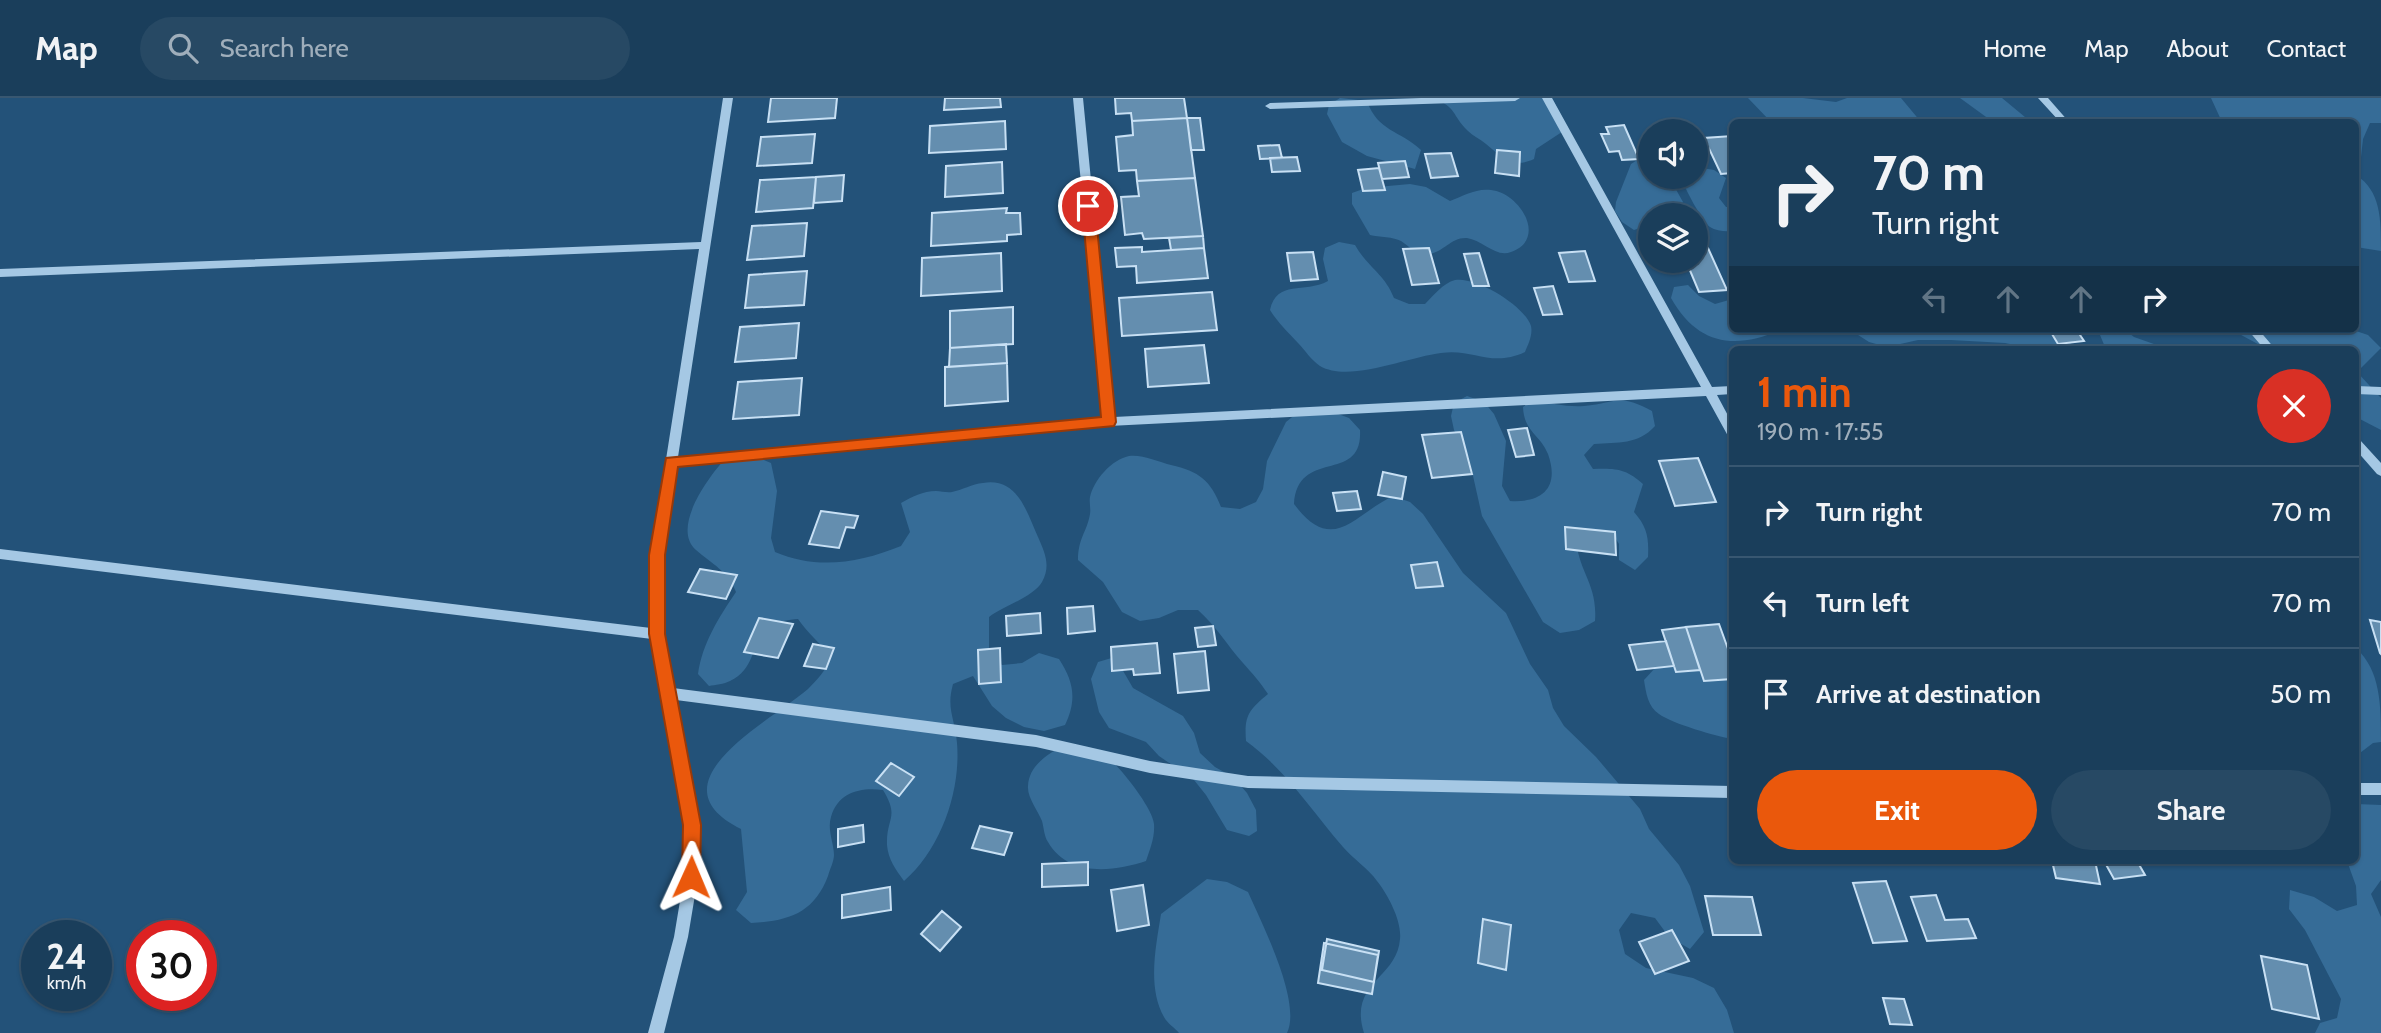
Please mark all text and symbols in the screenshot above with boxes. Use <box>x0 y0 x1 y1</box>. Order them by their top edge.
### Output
search box <box>140 17 630 80</box>
text: Map <box>35 28 98 68</box>
icon: search <box>164 29 202 67</box>
text: Search here <box>220 32 349 64</box>
text: Home <box>1983 34 2046 63</box>
text: Map <box>2084 34 2129 63</box>
text: About <box>2167 34 2229 63</box>
text: Contact <box>2267 34 2346 63</box>
map controls <box>1638 119 1708 273</box>
button: sound <box>1638 119 1708 189</box>
text: 70 m <box>1872 143 1985 202</box>
icon: right <box>1757 147 1848 238</box>
pin <box>1058 176 1118 236</box>
icon: arrive <box>1069 187 1107 225</box>
button: layers <box>1638 203 1708 273</box>
text: Turn right <box>1872 203 1999 242</box>
icon: left <box>1916 280 1954 318</box>
icon: ahead <box>1989 280 2027 318</box>
icon: ahead <box>2062 280 2100 318</box>
icon: right <box>2135 280 2173 318</box>
text: 1 min <box>1757 366 1852 418</box>
button: close <box>2257 369 2331 443</box>
text: 190 m · 17:55 <box>1757 418 1884 446</box>
icon: right <box>1757 493 1795 531</box>
text: Turn right <box>1816 496 1922 528</box>
text: 70 m <box>2271 496 2331 528</box>
icon: left <box>1757 584 1795 622</box>
text: Turn left <box>1816 587 1909 619</box>
text: 70 m <box>2271 587 2331 619</box>
icon: arrive <box>1757 675 1795 713</box>
text: Arrive at destination <box>1816 678 2041 710</box>
text: 50 m <box>2270 678 2331 710</box>
button: Exit <box>1757 770 2037 850</box>
button: Share <box>2051 770 2331 850</box>
position arrow <box>654 840 728 914</box>
speed limit sign: 30 <box>126 920 217 1011</box>
text: 24 <box>46 935 87 978</box>
text: km/h <box>47 972 86 994</box>

